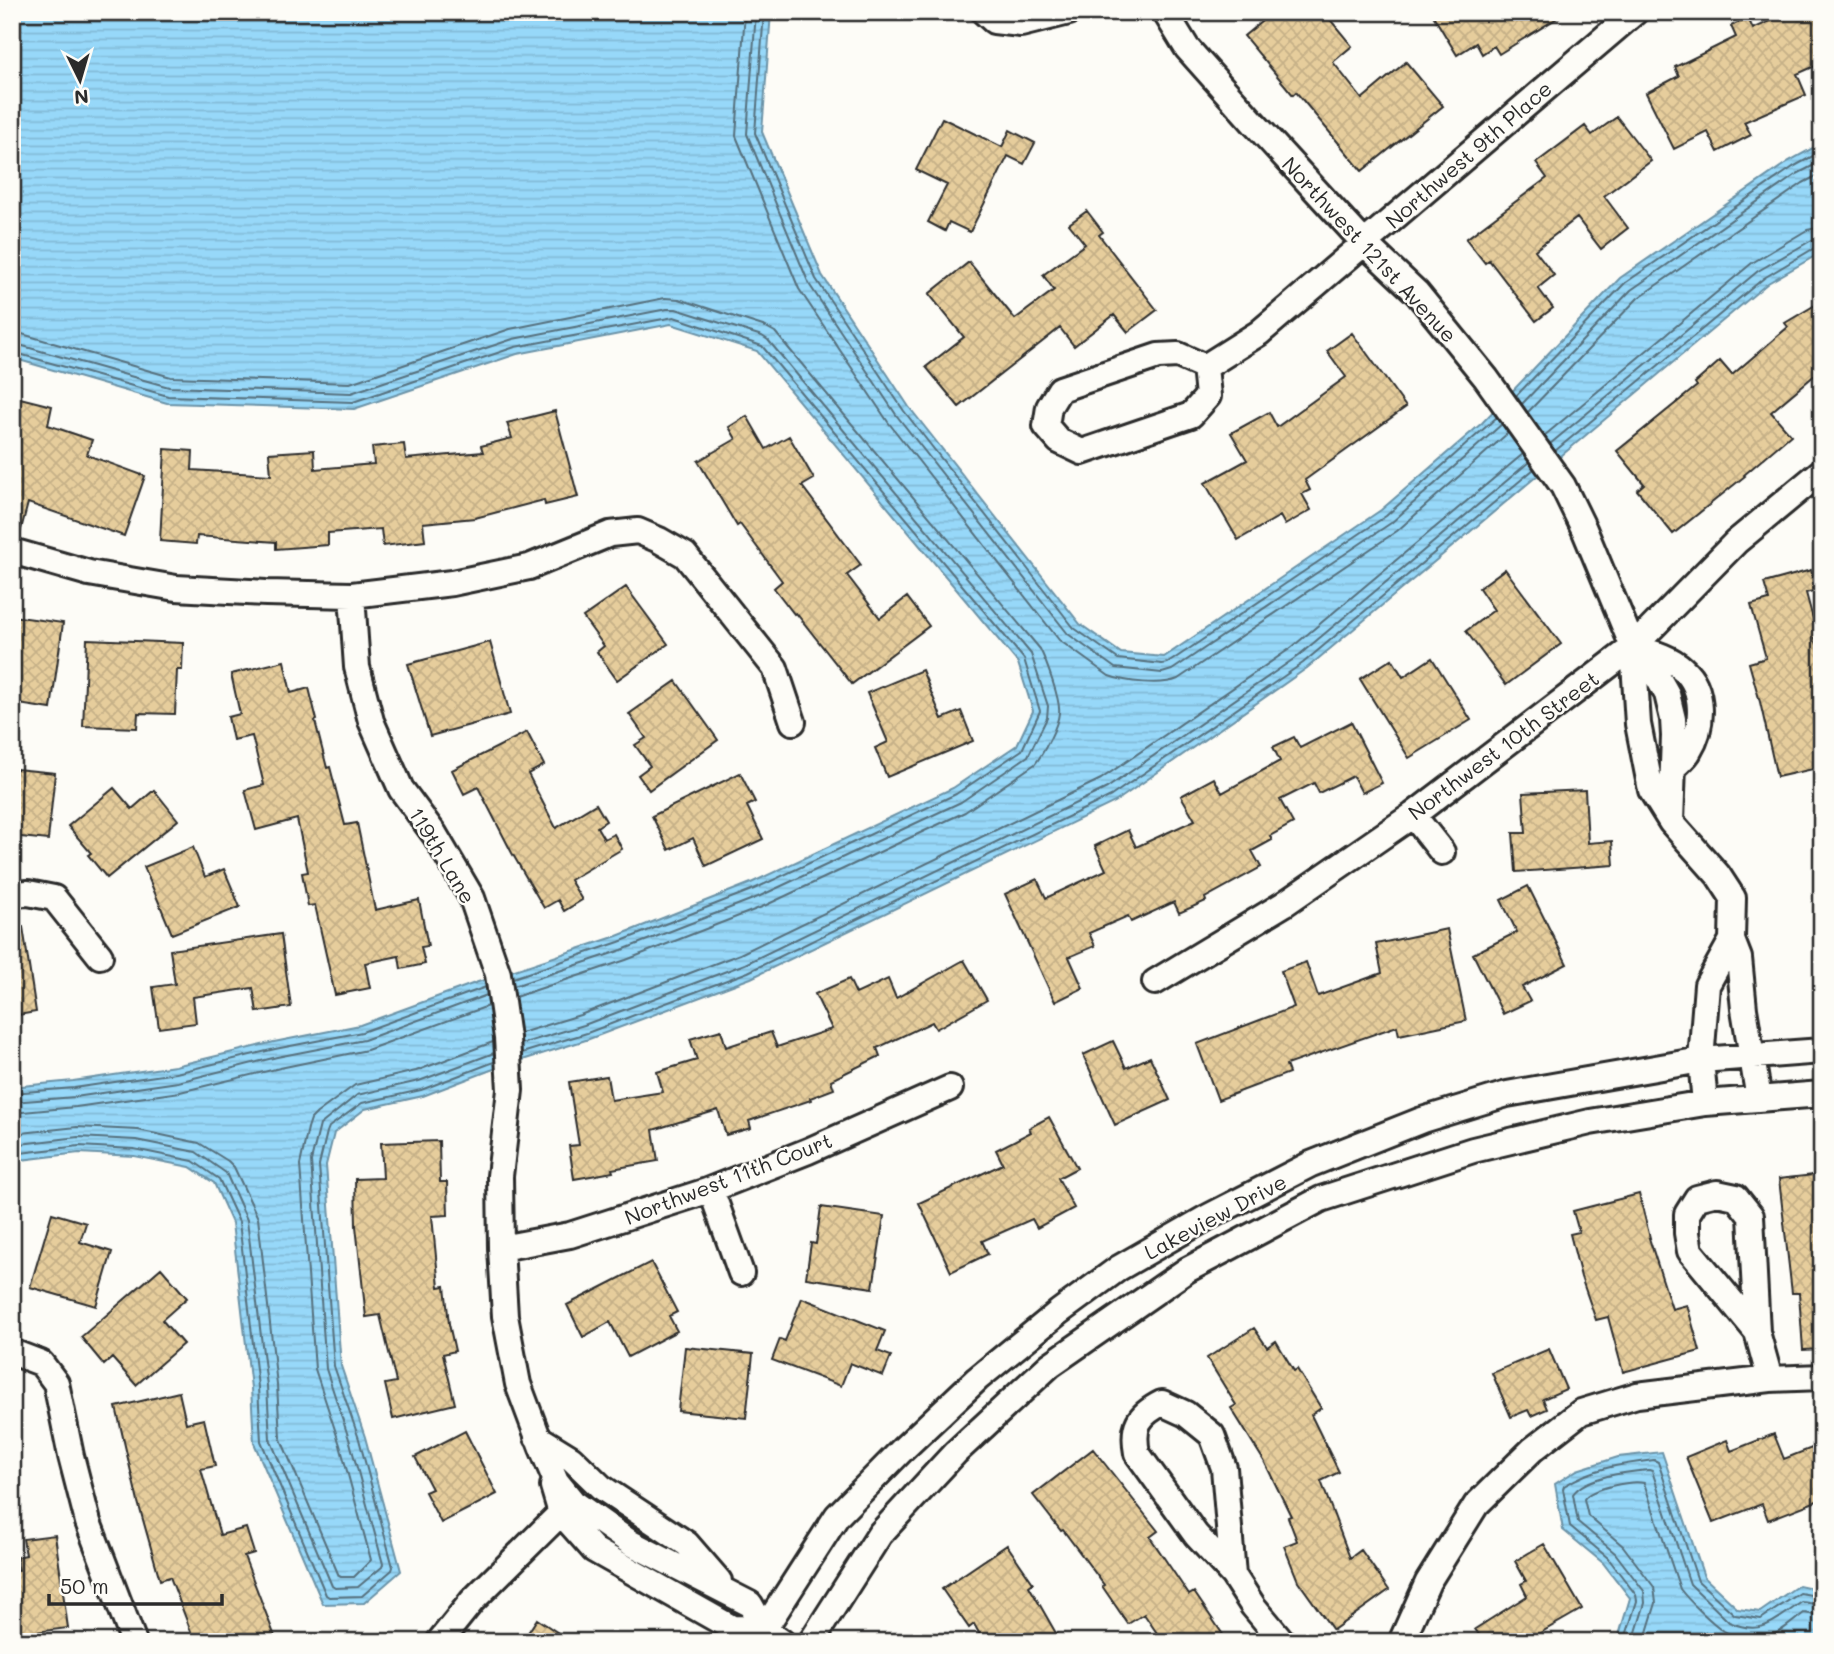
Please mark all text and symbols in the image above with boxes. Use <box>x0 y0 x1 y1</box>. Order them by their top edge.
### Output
north arrow <box>46 46 116 116</box>
street label: Northwest 9th Place <box>1379 74 1557 234</box>
text: N <box>73 84 90 111</box>
street label: Northwest 121st Avenue <box>1277 150 1463 348</box>
street label: Northwest 10th Street <box>1402 664 1604 826</box>
street label: 119th Lane <box>404 802 482 908</box>
street label: Northwest 11th Court <box>620 1126 836 1230</box>
street label: Lakeview Drive <box>1139 1167 1291 1265</box>
scale bar <box>49 1563 222 1607</box>
text: 50 m <box>60 1572 109 1599</box>

